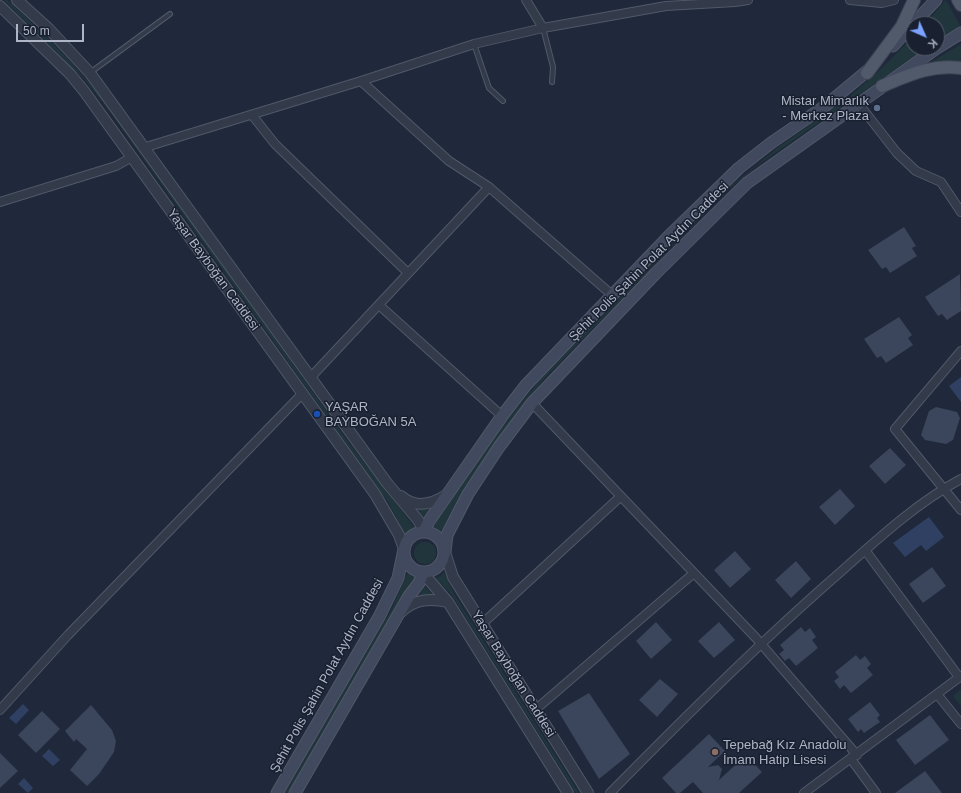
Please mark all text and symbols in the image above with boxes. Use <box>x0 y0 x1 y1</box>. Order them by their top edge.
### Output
scale bar <box>18 16 86 42</box>
north arrow <box>905 16 945 56</box>
text: 50 m <box>23 24 50 38</box>
text: K <box>926 37 940 51</box>
place label: Mistar Mimarlık - Merkez Plaza <box>781 93 869 124</box>
marker: Mistar Mimarlık - Merkez Plaza <box>872 103 882 113</box>
street label: Şehit Polis Şahin Polat Aydın Caddesi <box>566 179 732 345</box>
street label: Yaşar Bayboğan Caddesi <box>164 206 262 334</box>
place label: YAŞAR BAYBOĞAN 5A <box>325 399 417 430</box>
marker: YAŞAR BAYBOĞAN 5A <box>312 409 322 419</box>
street label: Şehit Polis Şahin Polat Aydın Caddesi <box>267 576 387 776</box>
street label: Yaşar Bayboğan Caddesi <box>468 608 558 740</box>
place label: Tepebağ Kız Anadolu İmam Hatip Lisesi <box>723 737 847 768</box>
marker: Tepebağ Kız Anadolu İmam Hatip Lisesi <box>710 747 720 757</box>

